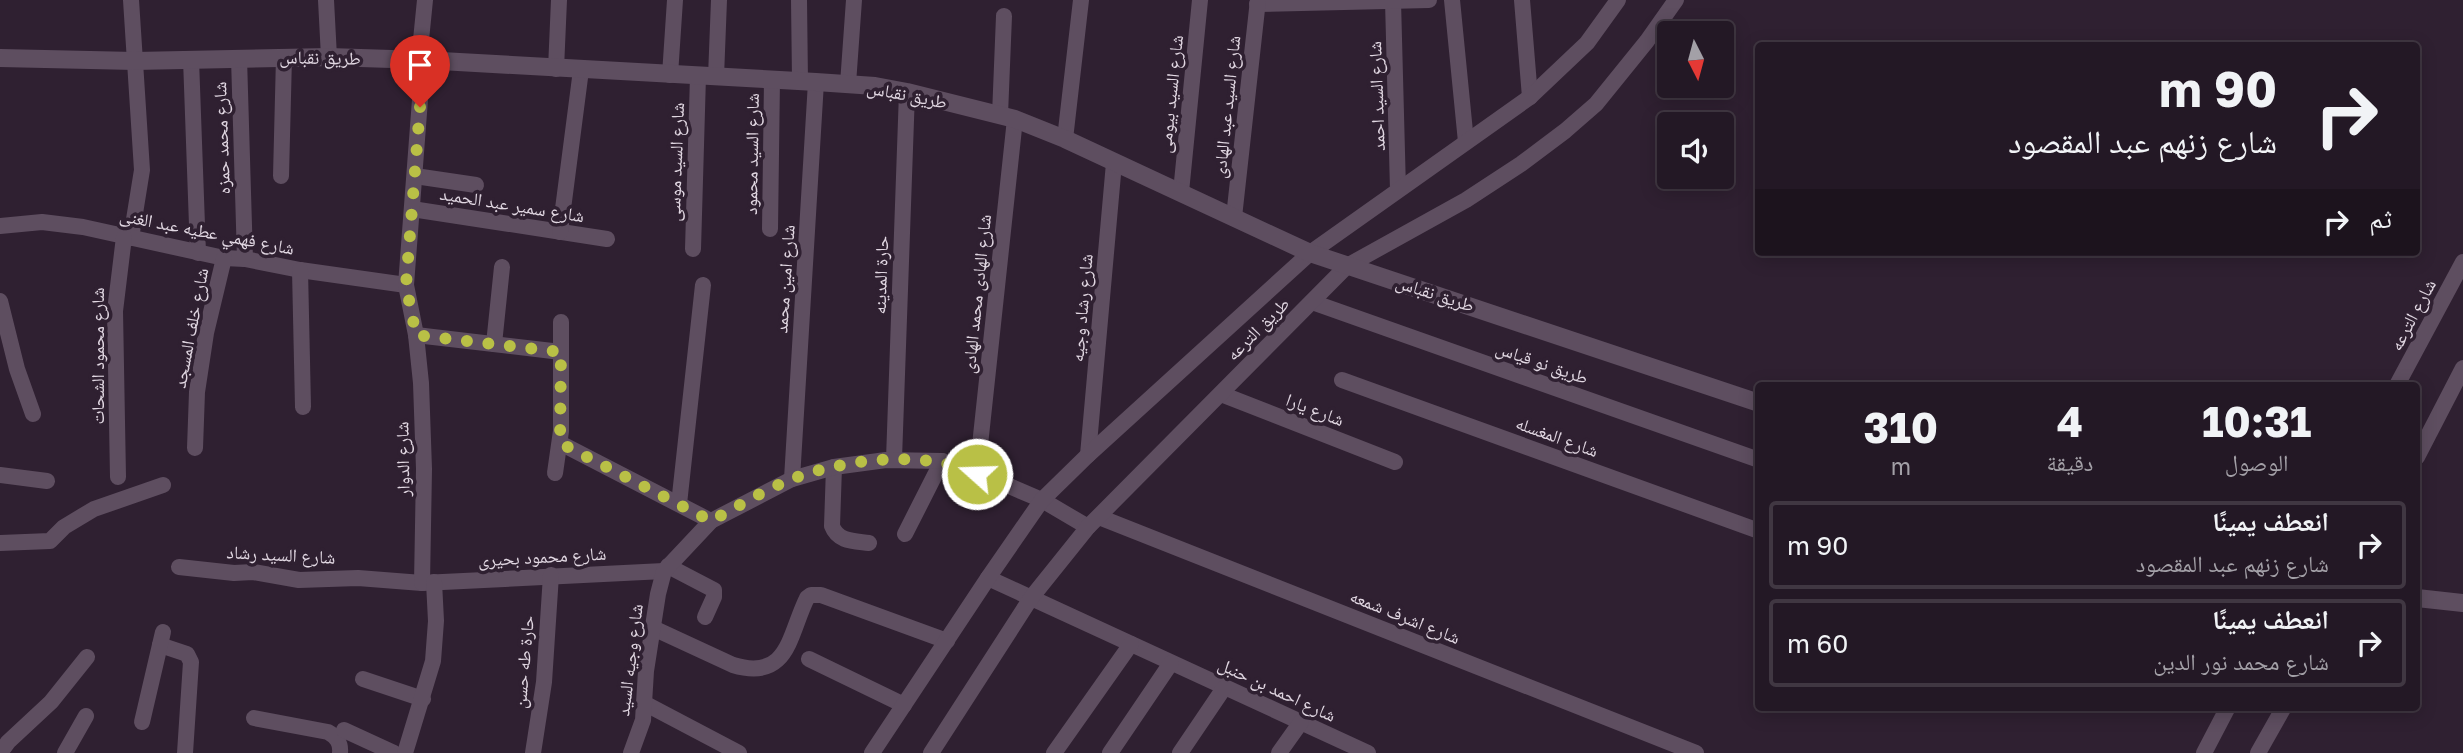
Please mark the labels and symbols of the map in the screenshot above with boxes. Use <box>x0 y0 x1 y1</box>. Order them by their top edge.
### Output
north arrow <box>1657 21 1734 98</box>
street label: شارع السيد بيومى <box>1153 34 1188 154</box>
street label: شارع السيد عبد الهادى <box>1208 34 1245 180</box>
pin <box>390 35 450 107</box>
street label: شارع السيد احمد <box>1363 41 1390 151</box>
street label: طريق نقباس <box>279 45 361 70</box>
street label: طريق نقباس <box>865 75 949 114</box>
street label: شارع محمد حمزه <box>208 81 235 195</box>
street label: شارع السيد محمود <box>739 93 764 215</box>
street label: شارع السيد موسى <box>662 102 689 222</box>
street label: شارع سمير عبد الحميد <box>438 182 586 227</box>
street label: شارع فهمي عطيه عبد الغنى <box>117 203 296 263</box>
street label: شارع الهادى محمد الهادى <box>957 213 996 375</box>
street label: شارع امين محمد <box>769 224 800 334</box>
street label: حارة المدينه <box>868 235 893 315</box>
street label: شارع رشاد وجيه <box>1065 253 1098 363</box>
street label: شارع خلف المسجد <box>168 266 213 390</box>
street label: طريق نقباس <box>1393 270 1477 317</box>
street label: شارع الترعه <box>2384 275 2441 355</box>
street label: شارع محمود الشحات <box>86 287 109 425</box>
street label: طريق الترعه <box>1221 292 1294 365</box>
street label: طريق نو قياس <box>1493 336 1591 389</box>
street label: شارع يارا <box>1283 388 1348 431</box>
street label: شارع المغسله <box>1513 411 1602 462</box>
street label: شارع الدوار <box>390 421 415 498</box>
position arrow <box>940 437 1014 511</box>
street label: شارع السيد رشاد <box>226 540 336 569</box>
street label: شارع محمود بحيرى <box>477 542 607 571</box>
street label: شارع اشرف شمعه <box>1347 584 1464 649</box>
street label: شارع وجيه السيد <box>611 603 648 717</box>
street label: حارة طه حسن <box>508 615 539 709</box>
street label: شارع احمد بن حنبل <box>1215 652 1340 727</box>

